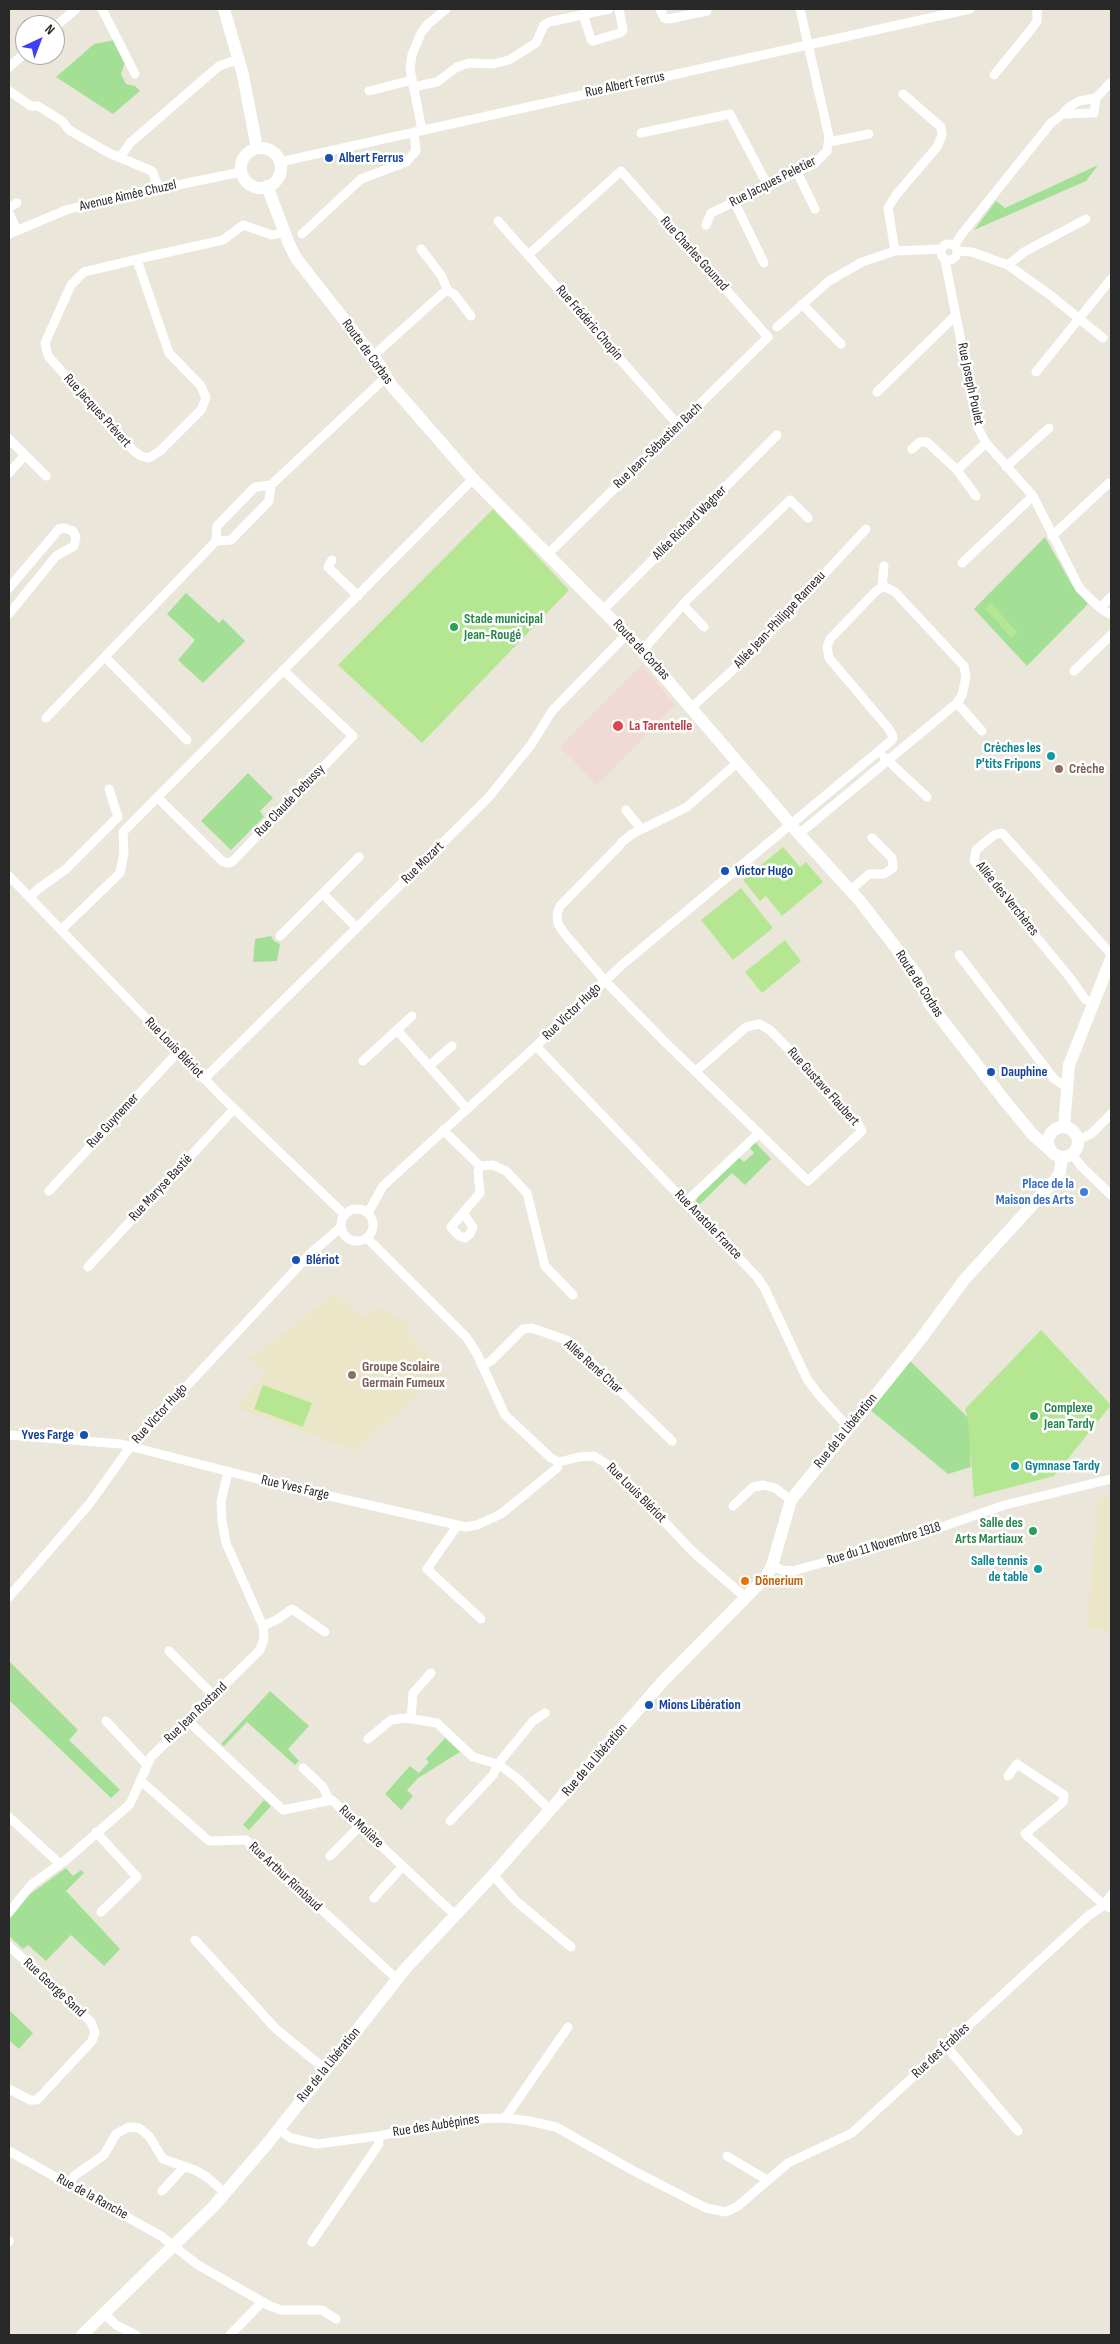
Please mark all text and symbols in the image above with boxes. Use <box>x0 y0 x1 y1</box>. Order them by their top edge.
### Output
north arrow <box>15 15 65 65</box>
text: N <box>41 21 58 38</box>
street label: Rue Albert Ferrus <box>584 68 666 102</box>
place label: Albert Ferrus <box>339 150 404 166</box>
marker: Albert Ferrus <box>323 152 335 164</box>
street label: Rue Jacques Peletier <box>727 153 819 211</box>
street label: Avenue Aimée Chuzel <box>78 177 178 215</box>
street label: Rue Charles Gounod <box>656 213 732 295</box>
street label: Rue Frédéric Chopin <box>552 282 626 364</box>
street label: Route de Corbas <box>338 316 396 388</box>
street label: Rue Joseph Poulet <box>953 341 987 427</box>
street label: Rue Jacques Prévert <box>60 371 134 451</box>
street label: Rue Jean-Sébastien Bach <box>610 399 706 493</box>
street label: Allée Richard Wagner <box>649 482 731 564</box>
street label: Allée Jean-Philippe Rameau <box>731 568 829 672</box>
place label: Stade municipal Jean-Rougé <box>464 611 543 644</box>
street label: Route de Corbas <box>609 616 673 684</box>
marker: Stade municipal Jean-Rougé <box>448 621 460 633</box>
place label: La Tarentelle <box>629 718 692 734</box>
marker: La Tarentelle <box>611 719 625 733</box>
place label: Crèches les P'tits Fripons <box>976 740 1041 772</box>
marker: Crèches les P'tits Fripons <box>1045 750 1057 762</box>
street label: Rue Claude Debussy <box>251 761 329 841</box>
place label: Crèche <box>1069 761 1104 777</box>
marker: Crèche <box>1053 763 1065 775</box>
street label: Rue Mozart <box>398 838 448 888</box>
street label: Allée des Verchères <box>972 859 1042 939</box>
place label: Victor Hugo <box>735 863 793 879</box>
marker: Victor Hugo <box>719 865 731 877</box>
street label: Route de Corbas <box>891 947 947 1021</box>
street label: Rue Victor Hugo <box>539 980 605 1044</box>
street label: Rue Louis Blériot <box>141 1014 207 1082</box>
street label: Rue Gustave Flaubert <box>783 1044 863 1130</box>
place label: Dauphine <box>1001 1064 1047 1080</box>
marker: Dauphine <box>985 1066 997 1078</box>
street label: Rue Guynemer <box>83 1090 143 1152</box>
street label: Rue Maryse Bastié <box>126 1151 196 1225</box>
place label: Place de la Maison des Arts <box>996 1176 1074 1208</box>
marker: Place de la Maison des Arts <box>1078 1186 1090 1198</box>
street label: Rue Anatole France <box>671 1187 745 1263</box>
place label: Blériot <box>306 1252 339 1268</box>
marker: Blériot <box>290 1254 302 1266</box>
street label: Allée René Char <box>560 1336 626 1398</box>
place label: Groupe Scolaire Germain Fumeux <box>362 1359 445 1391</box>
marker: Groupe Scolaire Germain Fumeux <box>346 1369 358 1381</box>
street label: Rue Victor Hugo <box>129 1380 191 1448</box>
street label: Rue de la Libération <box>811 1390 881 1472</box>
place label: Complexe Jean Tardy <box>1044 1400 1094 1432</box>
marker: Complexe Jean Tardy <box>1028 1410 1040 1422</box>
place label: Yves Farge <box>22 1427 74 1443</box>
marker: Yves Farge <box>78 1429 90 1441</box>
place label: Gymnase Tardy <box>1025 1458 1100 1474</box>
street label: Rue Louis Blériot <box>603 1460 669 1526</box>
marker: Gymnase Tardy <box>1009 1460 1021 1472</box>
street label: Rue Yves Farge <box>259 1472 331 1504</box>
place label: Salle des Arts Martiaux <box>955 1515 1023 1548</box>
street label: Rue du 11 Novembre 1918 <box>825 1519 943 1569</box>
marker: Salle des Arts Martiaux <box>1027 1525 1039 1537</box>
place label: Salle tennis de table <box>971 1553 1028 1585</box>
marker: Salle tennis de table <box>1032 1563 1044 1575</box>
place label: Dönerium <box>755 1573 803 1589</box>
marker: Dönerium <box>739 1575 751 1587</box>
street label: Rue Jean Rostand <box>161 1679 231 1747</box>
place label: Mions Libération <box>659 1697 741 1713</box>
marker: Mions Libération <box>643 1699 655 1711</box>
street label: Rue de la Libération <box>559 1720 631 1800</box>
street label: Rue Molière <box>335 1802 387 1852</box>
street label: Rue Arthur Rimbaud <box>245 1839 325 1915</box>
street label: Rue George Sand <box>19 1955 89 2021</box>
street label: Rue des Érables <box>909 2020 973 2082</box>
street label: Rue de la Libération <box>294 2024 364 2106</box>
street label: Rue des Aubépines <box>392 2111 480 2141</box>
street label: Rue de la Ranche <box>53 2171 131 2223</box>

